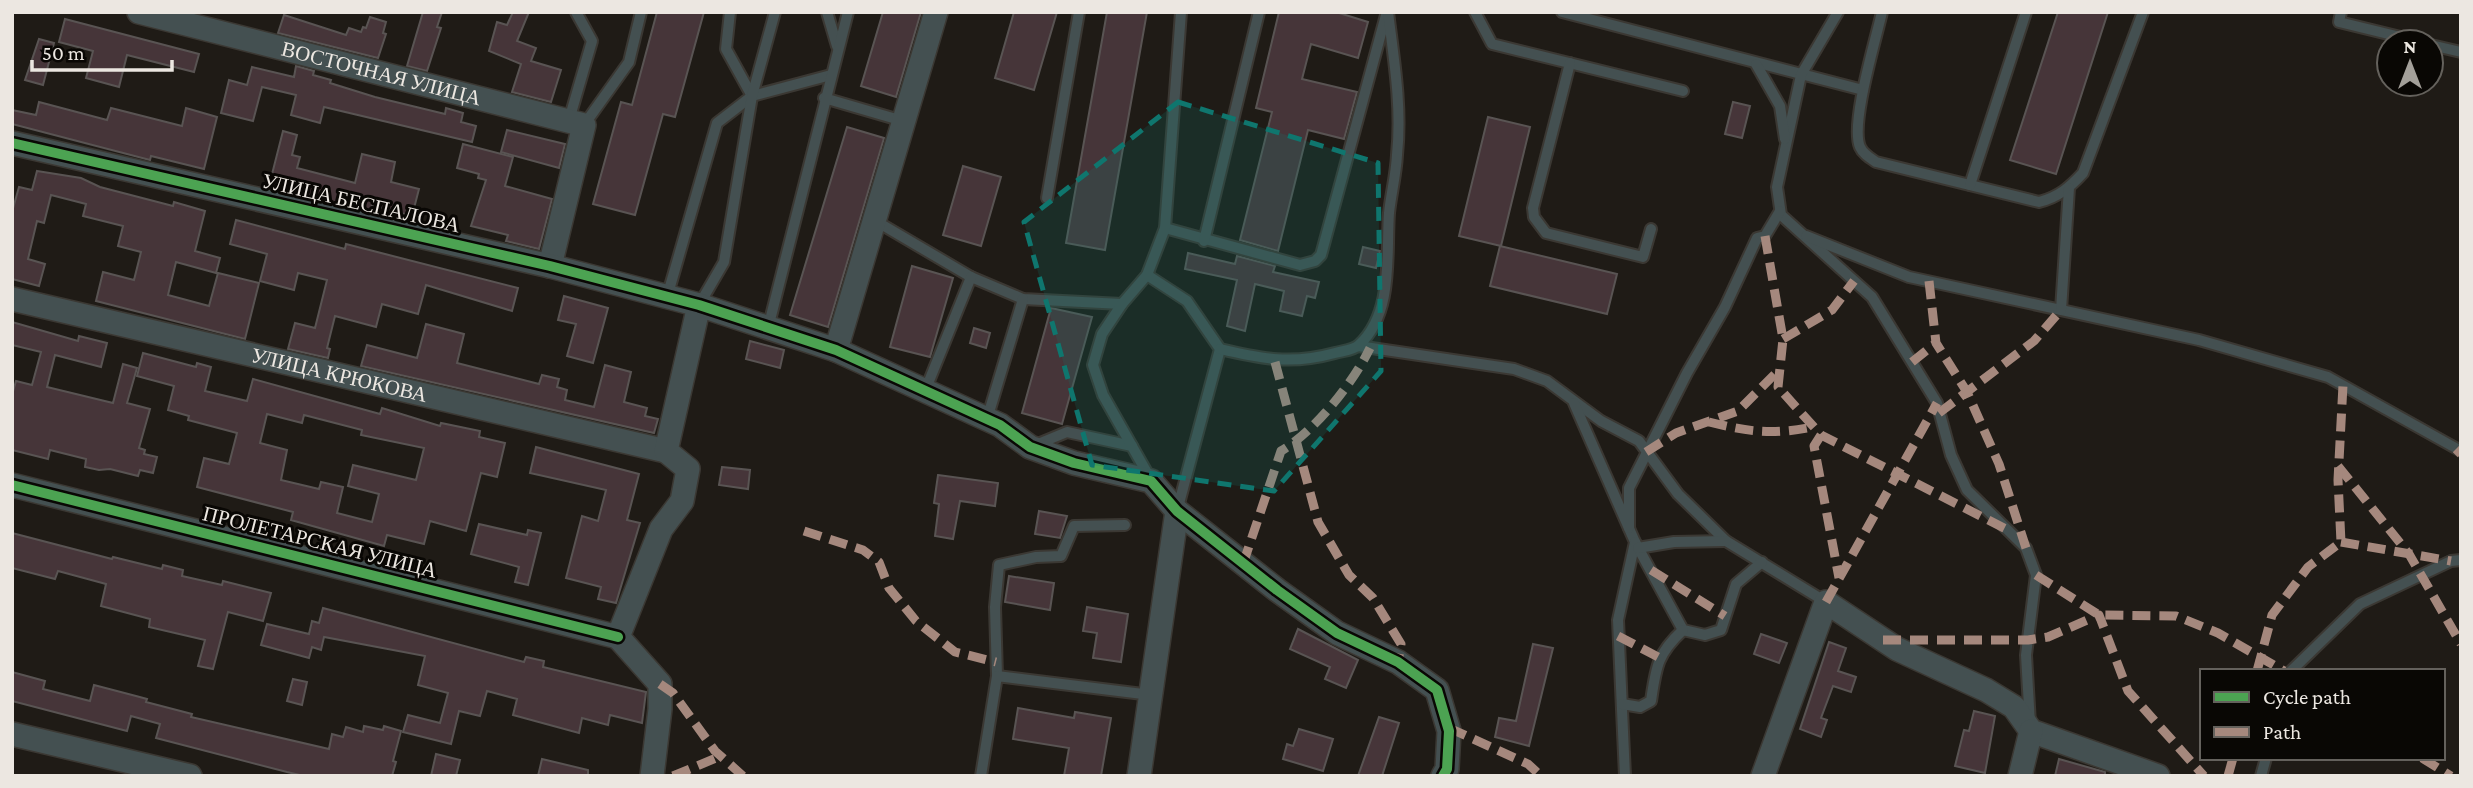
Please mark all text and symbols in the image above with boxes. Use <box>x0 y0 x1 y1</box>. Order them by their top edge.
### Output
scale bar <box>32 28 172 72</box>
north arrow <box>2375 28 2445 98</box>
text: N <box>2404 36 2417 57</box>
street label: ВОСТОЧНАЯ УЛИЦА <box>279 37 484 111</box>
text: 50 m <box>42 41 85 65</box>
street label: УЛИЦА БЕСПАЛОВА <box>260 169 463 238</box>
street label: УЛИЦА КРЮКОВА <box>249 343 430 407</box>
street label: ПРОЛЕТАРСКАЯ УЛИЦА <box>200 501 440 583</box>
legend <box>2200 669 2445 760</box>
text: Cycle path <box>2263 685 2351 709</box>
text: Path <box>2263 720 2301 744</box>

